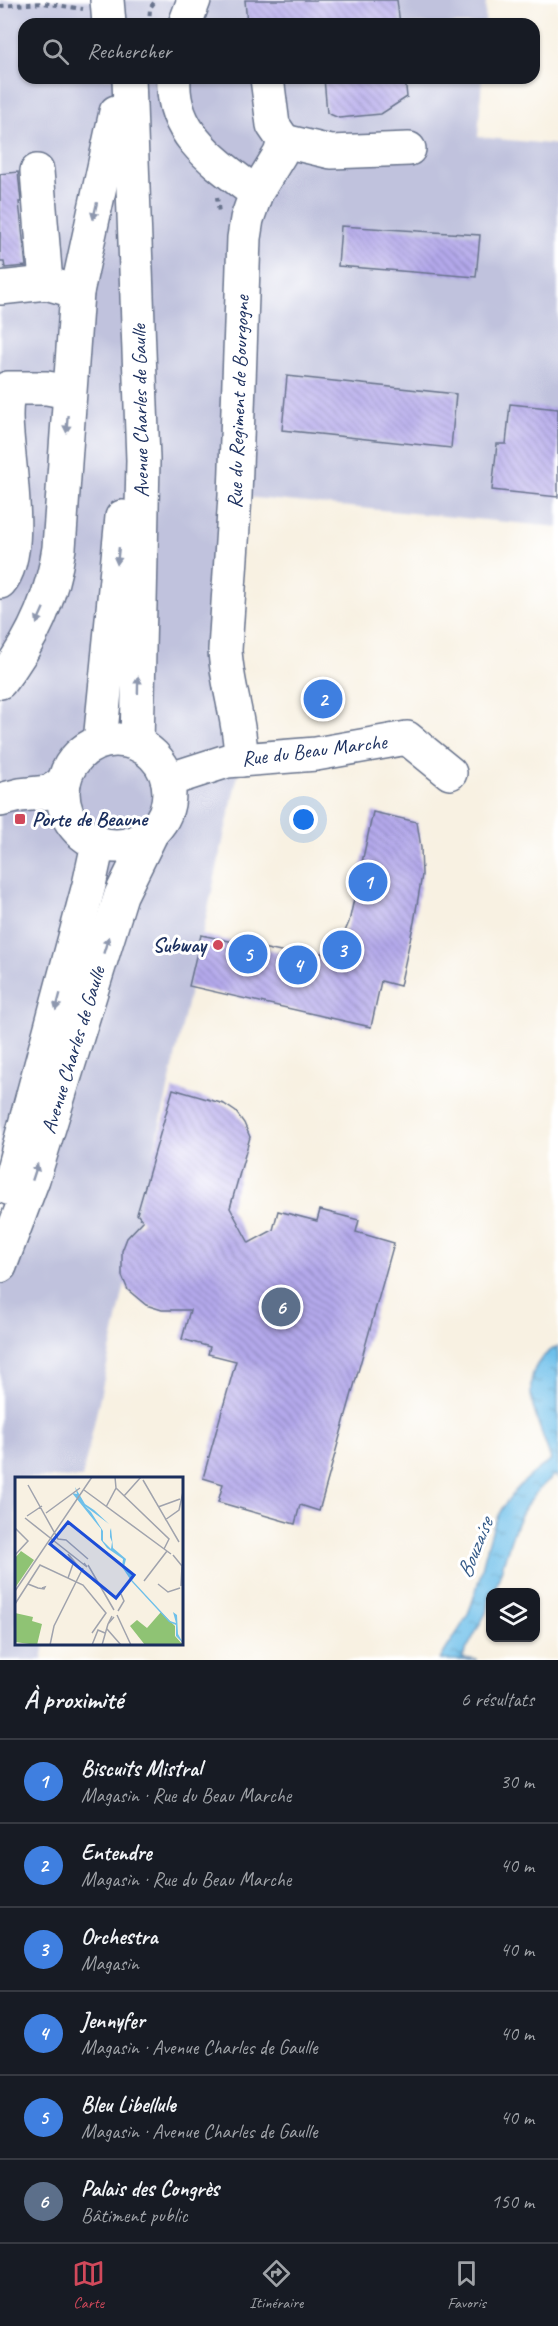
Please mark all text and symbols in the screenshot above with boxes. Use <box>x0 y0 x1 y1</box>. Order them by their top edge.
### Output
search box <box>18 18 540 84</box>
icon: search <box>39 35 72 68</box>
text: Rechercher <box>87 37 171 65</box>
one-way arrow <box>90 202 100 220</box>
street label: Rue du Regiment de Bourgogne <box>221 294 255 509</box>
street label: Avenue Charles de Gaulle <box>125 323 155 498</box>
one-way arrow <box>62 415 71 434</box>
one-way arrow <box>113 546 123 565</box>
one-way arrow <box>35 607 44 624</box>
one-way arrow <box>134 676 143 695</box>
pin: 2 <box>304 676 342 722</box>
street label: Rue du Beau Marche <box>240 728 389 772</box>
your location <box>289 805 318 834</box>
place label: Porte de Beaune <box>32 806 149 832</box>
marker: Porte de Beaune <box>13 812 27 826</box>
pin: 1 <box>348 860 388 904</box>
pin: 3 <box>322 928 362 972</box>
place label: Subway <box>153 932 209 958</box>
pin: 5 <box>228 932 268 976</box>
one-way arrow <box>101 936 111 954</box>
marker: Subway <box>211 938 225 952</box>
pin: 4 <box>278 942 318 988</box>
street label: Avenue Charles de Gaulle <box>35 962 111 1137</box>
one-way arrow <box>53 994 62 1012</box>
one-way arrow <box>31 1163 41 1181</box>
pin: 6 <box>262 1284 300 1330</box>
inset map <box>15 1477 183 1645</box>
water label: Bouzaise <box>450 1510 501 1582</box>
map controls <box>486 1588 540 1642</box>
button: layers <box>486 1588 540 1642</box>
text: À proximité <box>24 1683 123 1716</box>
text: 6 résultats <box>461 1687 534 1712</box>
text: Biscuits Mistral <box>81 1755 202 1783</box>
text: 1 <box>39 1769 48 1794</box>
text: 30 m <box>500 1769 534 1794</box>
text: Magasin · Rue du Beau Marche <box>81 1783 291 1808</box>
text: Entendre <box>81 1839 152 1867</box>
text: 2 <box>39 1853 48 1878</box>
text: 40 m <box>500 1853 534 1878</box>
text: Magasin · Rue du Beau Marche <box>81 1867 291 1892</box>
text: Orchestra <box>81 1923 157 1951</box>
text: 3 <box>39 1937 48 1962</box>
text: 40 m <box>500 1937 534 1962</box>
text: Magasin <box>81 1951 139 1976</box>
text: Jennyfer <box>81 2007 145 2035</box>
text: 4 <box>39 2021 48 2046</box>
text: 40 m <box>500 2021 534 2046</box>
text: Magasin · Avenue Charles de Gaulle <box>81 2035 317 2060</box>
text: Bleu Libellule <box>81 2091 176 2119</box>
text: 5 <box>39 2105 48 2130</box>
text: 40 m <box>500 2105 534 2130</box>
text: Magasin · Avenue Charles de Gaulle <box>81 2119 317 2144</box>
text: Palais des Congrès <box>81 2175 219 2203</box>
text: 6 <box>39 2189 48 2214</box>
text: 150 m <box>491 2189 534 2214</box>
text: Bâtiment public <box>81 2203 188 2228</box>
tab: Carte <box>72 2257 105 2313</box>
tab: Itinéraire <box>249 2257 303 2313</box>
tab: Favoris <box>447 2257 486 2313</box>

